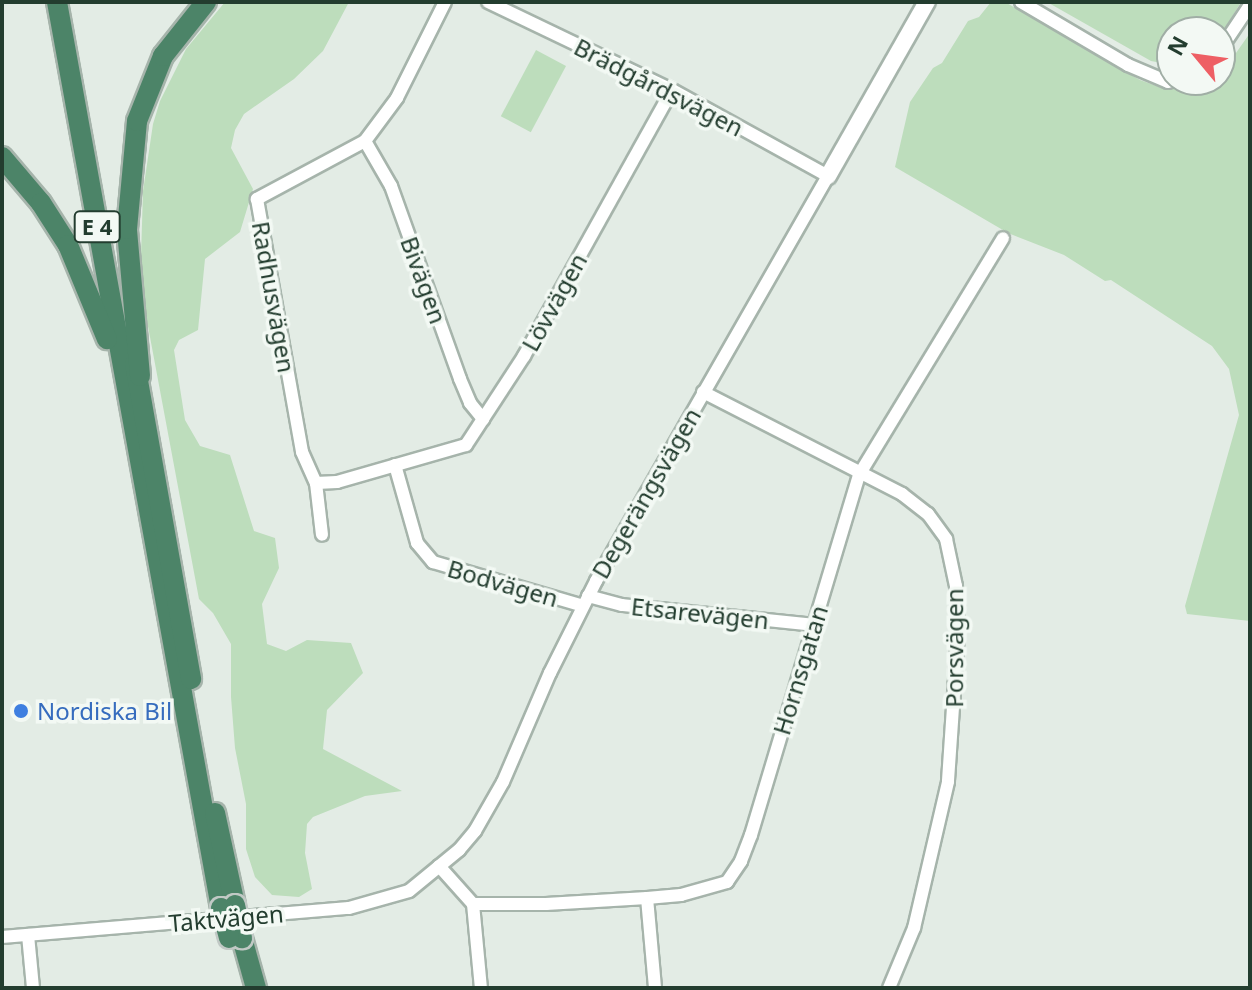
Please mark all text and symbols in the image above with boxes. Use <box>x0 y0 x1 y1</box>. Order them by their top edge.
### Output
north arrow <box>1156 16 1236 96</box>
text: N <box>1159 30 1194 60</box>
street label: Brädgårdsvägen <box>570 32 748 142</box>
road number: E 4 <box>73 209 121 245</box>
street label: Radhusvägen <box>247 219 301 375</box>
street label: Bivägen <box>395 233 453 327</box>
street label: Lövvägen <box>515 248 593 356</box>
street label: Degerängsvägen <box>585 403 707 583</box>
street label: Bodvägen <box>444 553 562 613</box>
street label: Porsvägen <box>940 588 968 708</box>
street label: Etsarevägen <box>630 591 770 635</box>
street label: Hornsgatan <box>767 602 833 738</box>
place label: Nordiska Bil <box>37 697 172 725</box>
marker: Nordiska Bil <box>12 702 30 720</box>
street label: Taktvägen <box>167 899 285 937</box>

